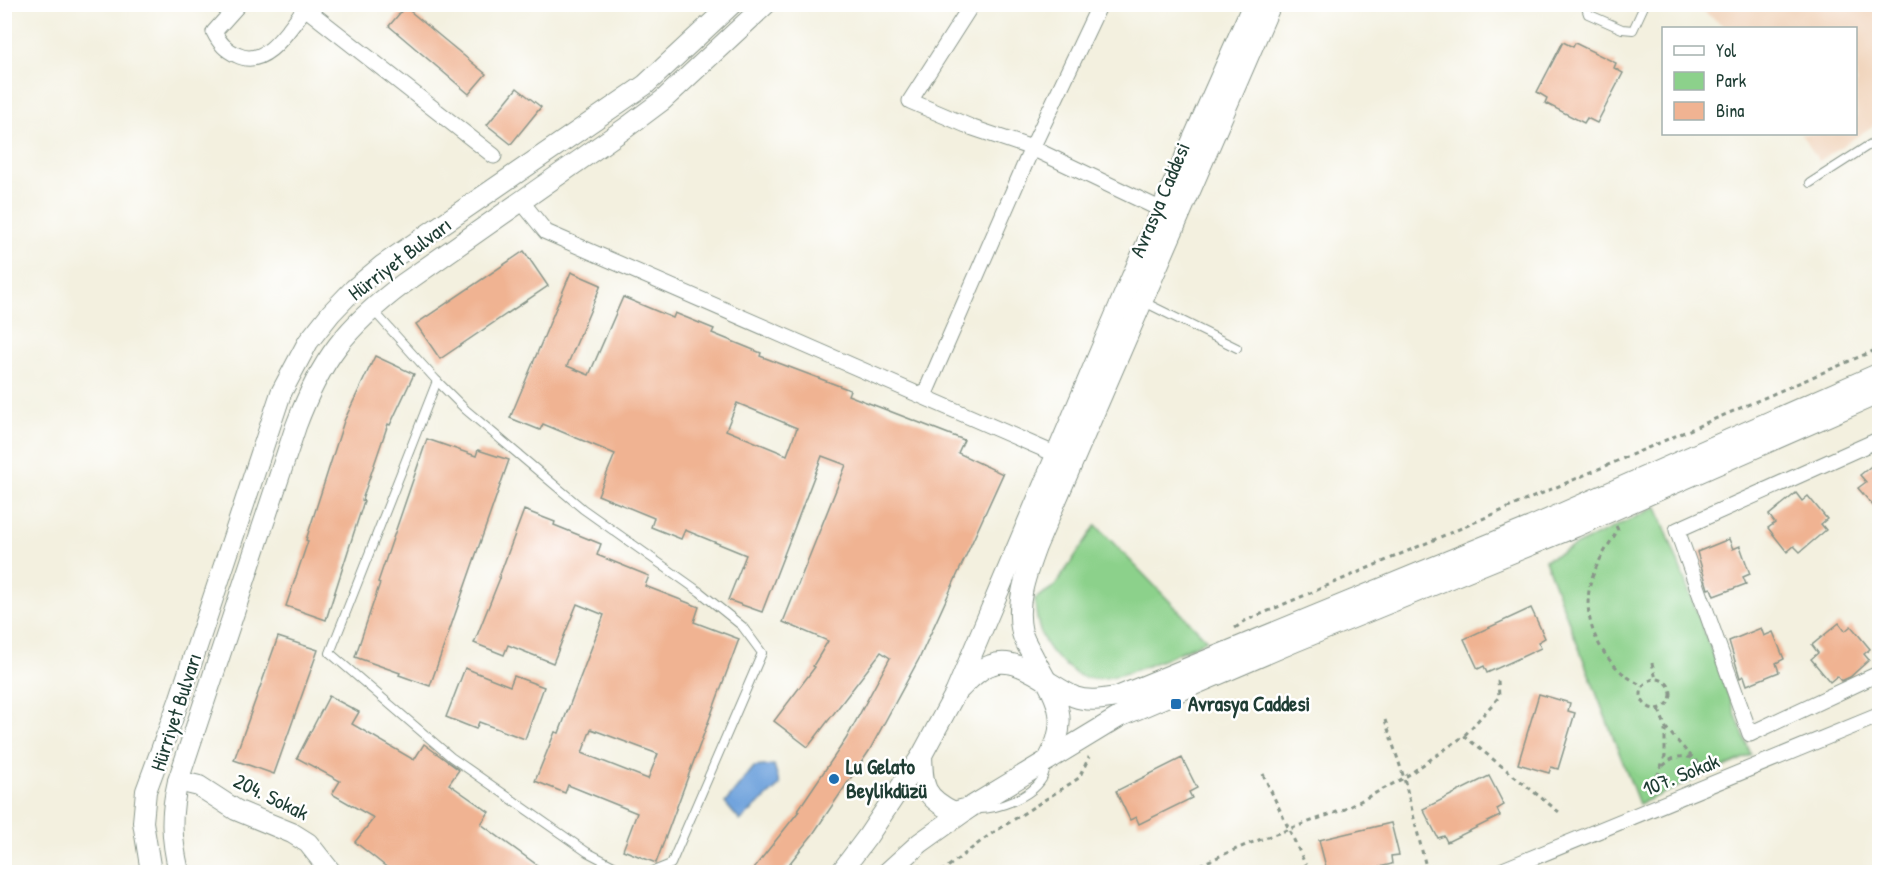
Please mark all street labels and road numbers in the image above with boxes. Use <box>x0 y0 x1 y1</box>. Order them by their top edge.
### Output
street label: Avrasya Caddesi <box>1122 138 1197 262</box>
street label: Hürriyet Bulvarı <box>342 210 457 307</box>
street label: Hürriyet Bulvarı <box>143 649 208 775</box>
street label: 107. Sokak <box>1638 746 1724 803</box>
street label: 204. Sokak <box>229 766 314 827</box>

